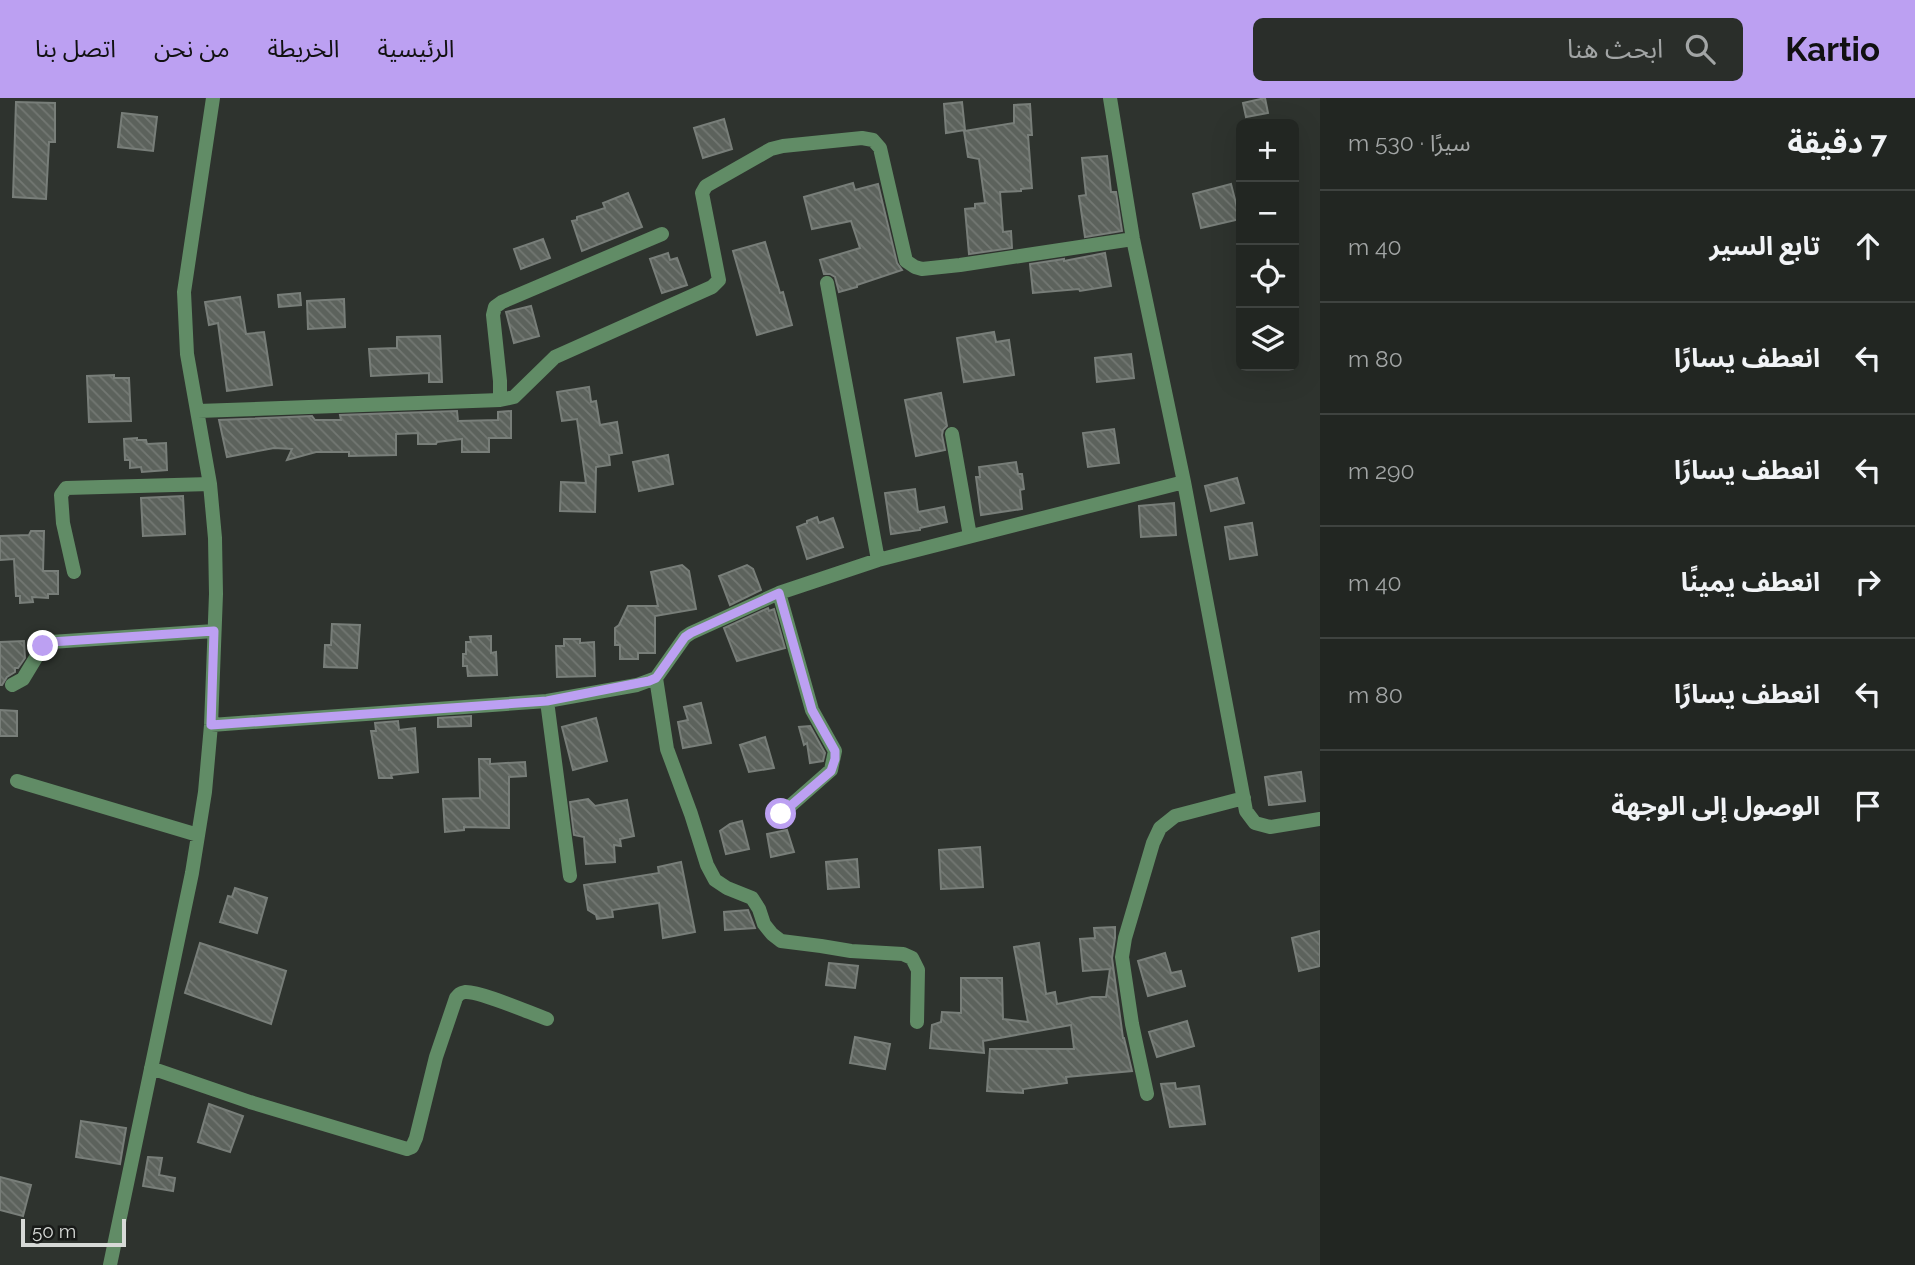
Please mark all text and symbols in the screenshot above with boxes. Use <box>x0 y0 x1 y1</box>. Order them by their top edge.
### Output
search box <box>1253 18 1743 81</box>
icon: search <box>1681 30 1719 68</box>
text: Kartio <box>1785 30 1880 69</box>
text: اتصل بنا <box>35 34 116 63</box>
text: من نحن <box>154 34 230 63</box>
text: الخريطة <box>268 34 339 63</box>
text: الرئيسية <box>377 34 455 63</box>
text: ابحث هنا <box>1567 34 1663 64</box>
map controls <box>1236 119 1299 371</box>
button: + <box>1236 119 1299 182</box>
text: 7 دقيقة <box>1787 125 1887 160</box>
text: سيرًا · 530 m <box>1348 129 1471 156</box>
button: − <box>1236 182 1299 245</box>
icon: ahead <box>1849 227 1887 265</box>
text: تابع السير <box>1709 231 1820 261</box>
text: 40 m <box>1348 233 1402 260</box>
button: locate <box>1236 245 1299 308</box>
button: layers <box>1236 308 1299 371</box>
icon: left <box>1849 339 1887 377</box>
text: انعطف يسارًا <box>1674 343 1820 373</box>
text: 80 m <box>1348 345 1403 372</box>
icon: left <box>1849 451 1887 489</box>
text: انعطف يسارًا <box>1674 455 1820 485</box>
text: 290 m <box>1348 457 1415 484</box>
icon: right <box>1849 563 1887 601</box>
text: انعطف يمينًا <box>1681 567 1820 597</box>
text: 40 m <box>1348 569 1402 596</box>
route end <box>27 630 58 661</box>
icon: left <box>1849 675 1887 713</box>
text: انعطف يسارًا <box>1674 679 1820 709</box>
text: 80 m <box>1348 681 1403 708</box>
icon: arrive <box>1849 787 1887 825</box>
text: الوصول إلى الوجهة <box>1611 791 1820 821</box>
route start <box>765 798 796 829</box>
scale bar <box>21 1216 126 1248</box>
text: 50 m <box>32 1220 76 1242</box>

